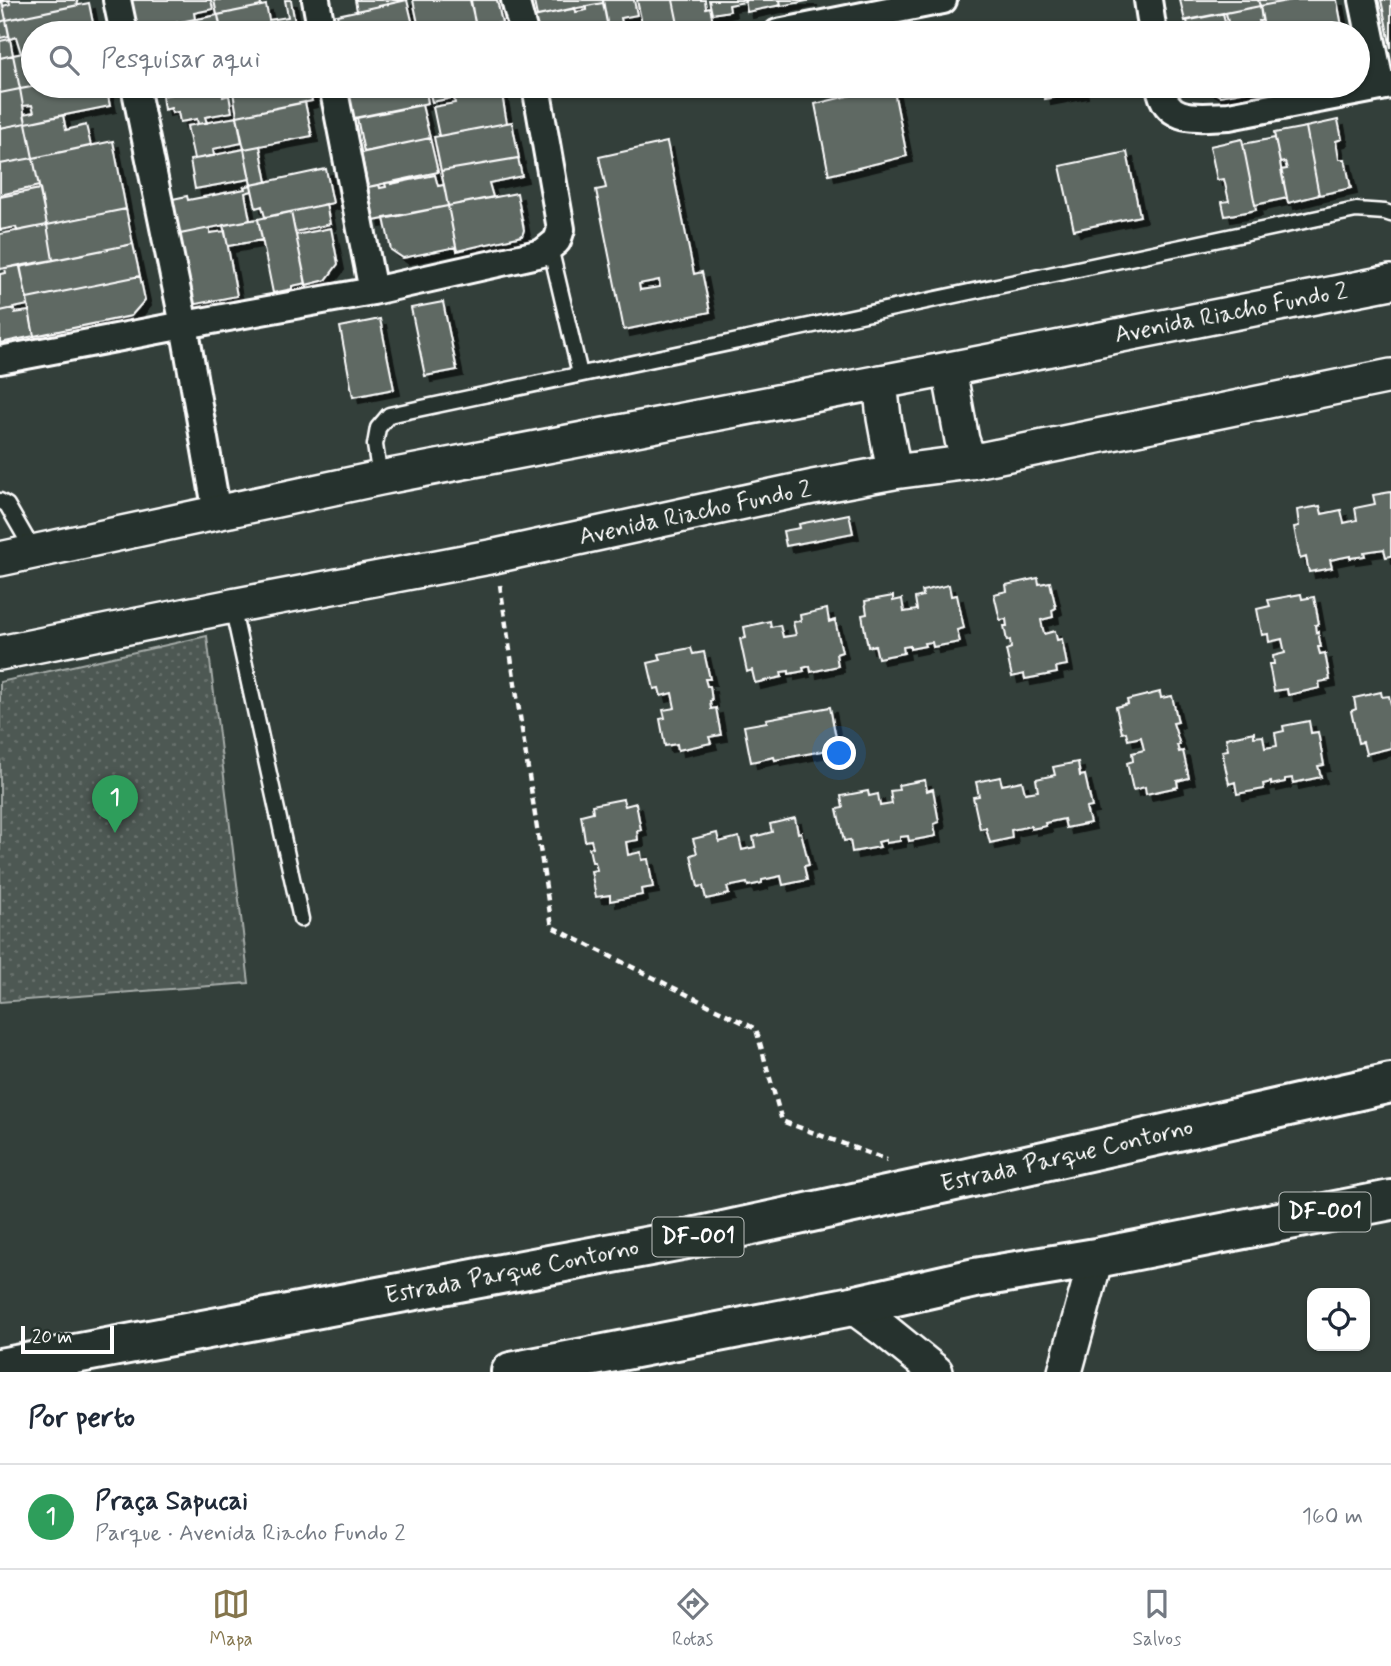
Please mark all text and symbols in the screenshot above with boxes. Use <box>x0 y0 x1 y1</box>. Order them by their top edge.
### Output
search box <box>21 21 1370 98</box>
icon: search <box>45 41 83 79</box>
text: Pesquisar aqui <box>101 43 260 77</box>
street label: Avenida Riacho Fundo 2 <box>1112 275 1350 351</box>
street label: Avenida Riacho Fundo 2 <box>576 473 814 553</box>
your location <box>822 736 856 770</box>
pin: 1 <box>92 775 138 833</box>
street label: Estrada Parque Contorno <box>938 1112 1196 1200</box>
road number: DF-001 <box>1280 1192 1370 1232</box>
road number: DF-001 <box>652 1218 744 1256</box>
street label: Estrada Parque Contorno <box>382 1232 642 1312</box>
map controls <box>1307 1288 1370 1351</box>
button: locate <box>1307 1288 1370 1351</box>
scale bar <box>21 1323 114 1355</box>
text: 20 m <box>32 1325 72 1350</box>
text: Por perto <box>28 1398 135 1437</box>
text: Praça Sapucai <box>95 1485 248 1519</box>
text: 1 <box>46 1502 56 1532</box>
text: 160 m <box>1302 1502 1363 1532</box>
text: Parque · Avenida Riacho Fundo 2 <box>95 1519 405 1549</box>
tab: Mapa <box>210 1585 253 1652</box>
tab: Rotas <box>672 1585 713 1652</box>
tab: Salvos <box>1132 1585 1181 1652</box>

